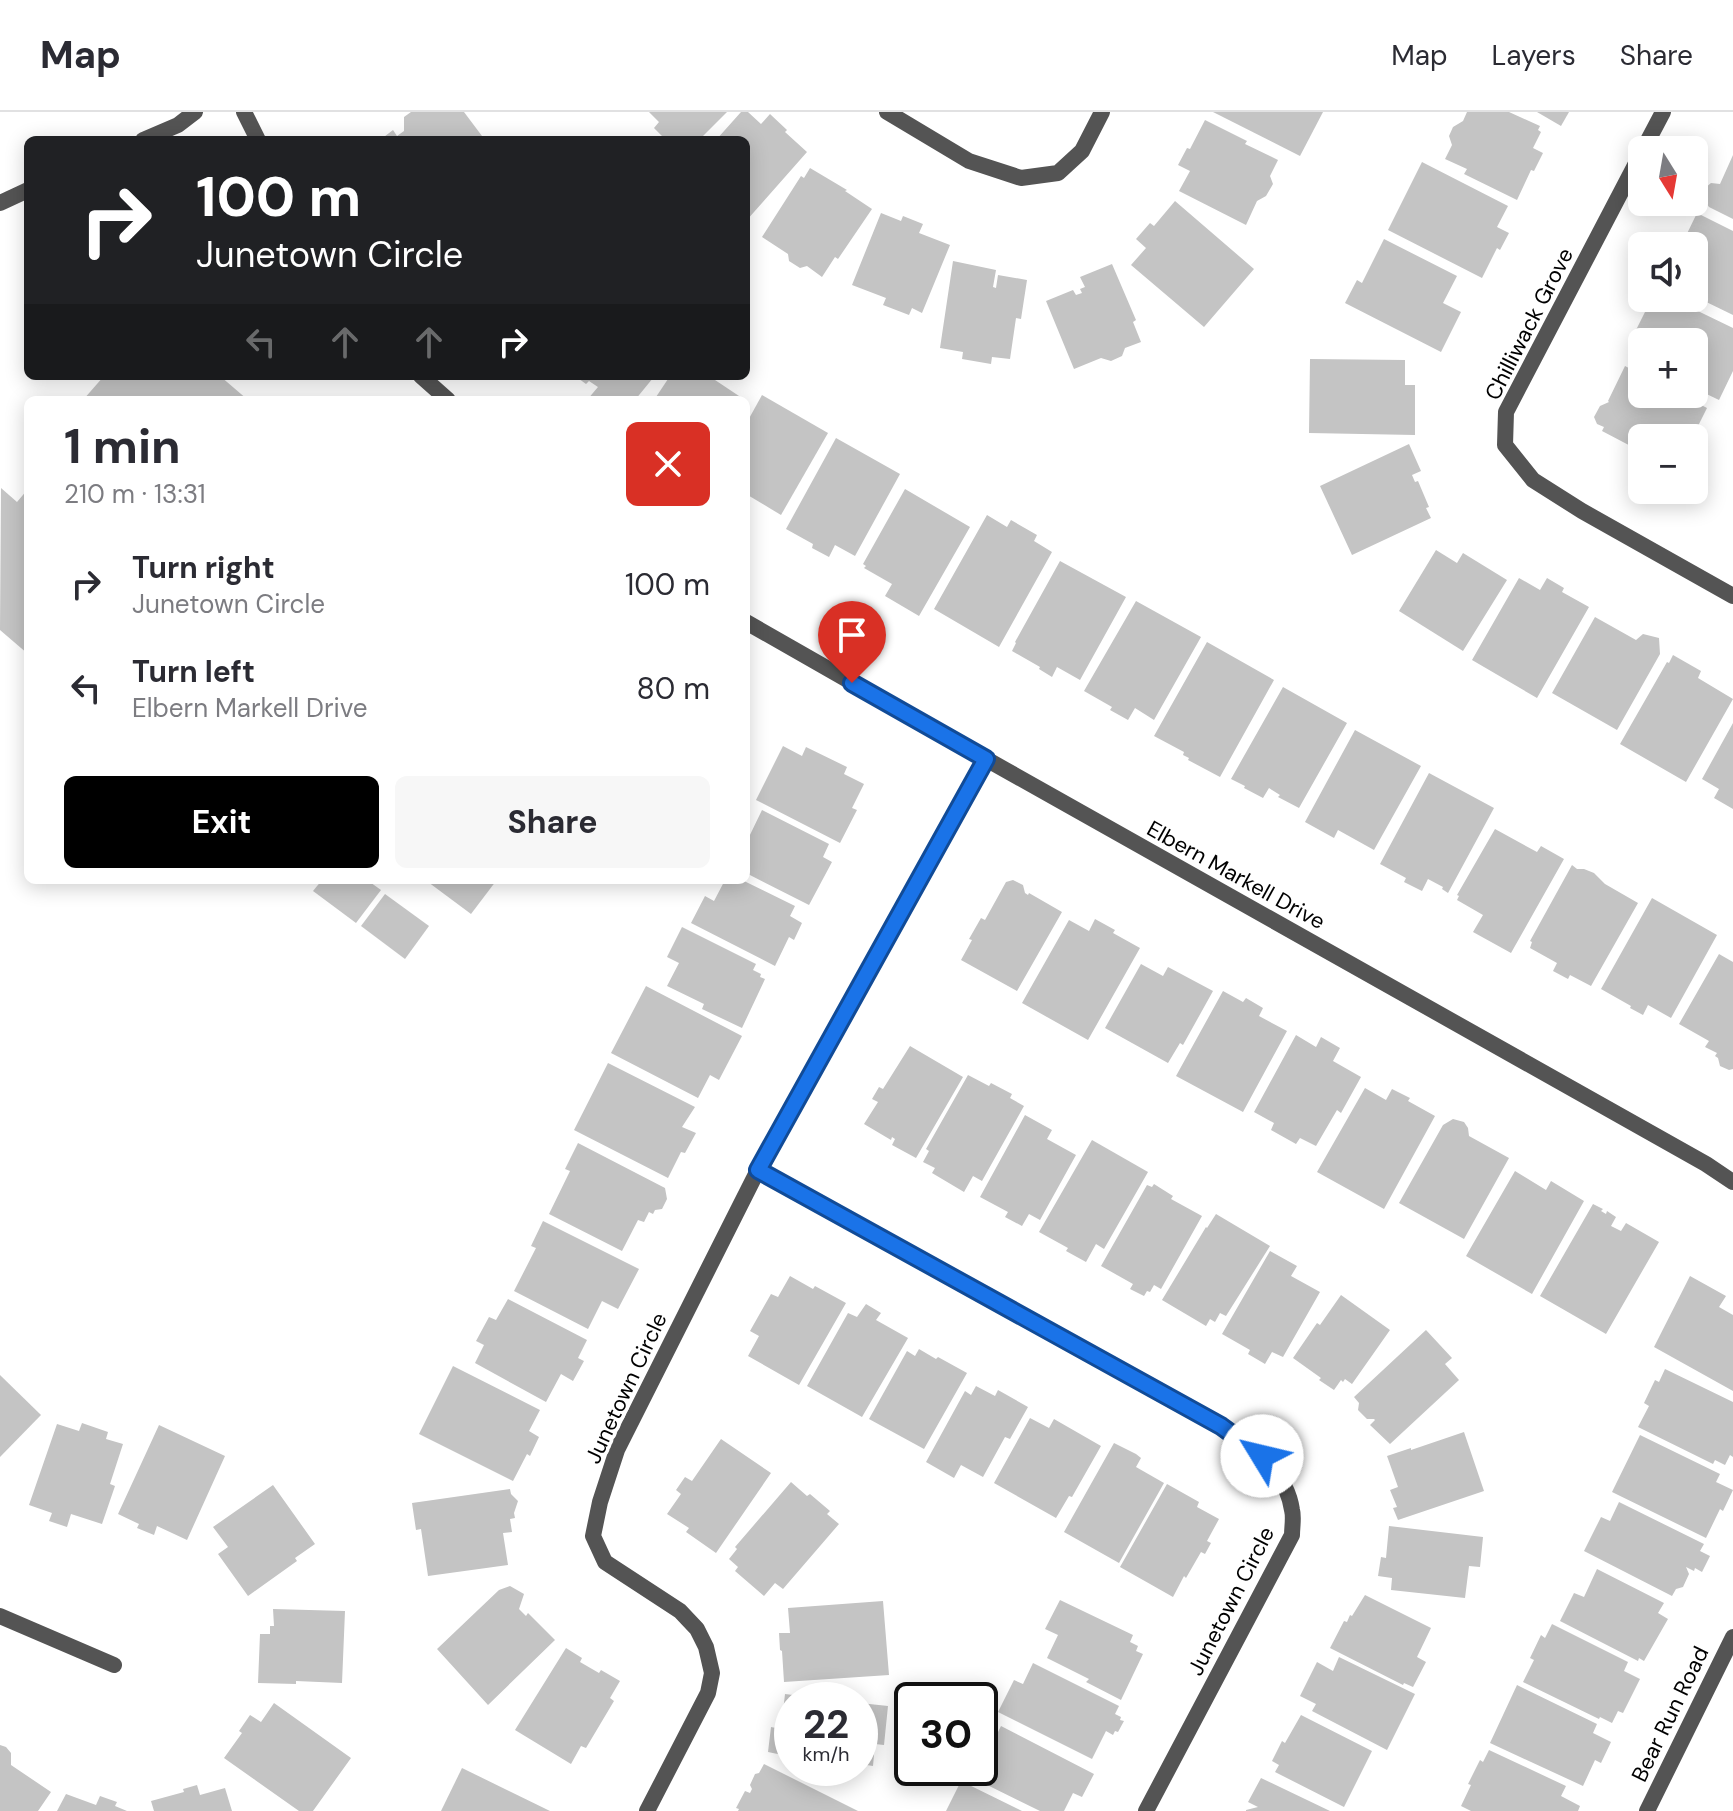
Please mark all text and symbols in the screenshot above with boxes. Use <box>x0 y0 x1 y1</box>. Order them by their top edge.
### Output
text: Map <box>40 30 121 80</box>
text: Map <box>1391 37 1448 74</box>
text: Layers <box>1492 37 1576 74</box>
text: Share <box>1620 37 1693 74</box>
north arrow <box>1628 136 1708 216</box>
map controls <box>1628 136 1708 504</box>
text: 100 m <box>196 160 361 233</box>
icon: right <box>64 168 168 272</box>
text: Junetown Circle <box>196 231 463 278</box>
button: sound <box>1628 232 1708 312</box>
street label: Chilliwack Grove <box>1478 243 1580 405</box>
icon: left <box>239 320 283 364</box>
icon: ahead <box>323 320 367 364</box>
icon: ahead <box>407 320 451 364</box>
icon: right <box>491 320 535 364</box>
button: + <box>1628 328 1708 408</box>
text: 1 min <box>64 415 181 478</box>
button: close <box>626 422 710 506</box>
button: − <box>1628 424 1708 504</box>
text: 210 m · 13:31 <box>64 477 206 511</box>
text: Turn right <box>132 548 275 587</box>
icon: right <box>64 562 108 606</box>
text: 100 m <box>625 565 710 604</box>
text: Junetown Circle <box>132 587 325 621</box>
pin <box>818 601 886 683</box>
icon: arrive <box>830 613 874 657</box>
text: Turn left <box>132 652 255 691</box>
icon: left <box>64 666 108 710</box>
text: 80 m <box>637 669 710 708</box>
text: Elbern Markell Drive <box>132 691 368 725</box>
button: Exit <box>64 776 379 868</box>
button: Share <box>395 776 710 868</box>
street label: Elbern Markell Drive <box>1142 814 1330 936</box>
street label: Junetown Circle <box>578 1308 674 1468</box>
position arrow <box>1220 1414 1304 1498</box>
street label: Junetown Circle <box>1181 1522 1281 1680</box>
street label: Bear Run Road <box>1625 1642 1715 1786</box>
speed limit sign: 30 <box>894 1682 998 1786</box>
text: 22 <box>803 1698 849 1750</box>
text: km/h <box>802 1741 850 1767</box>

